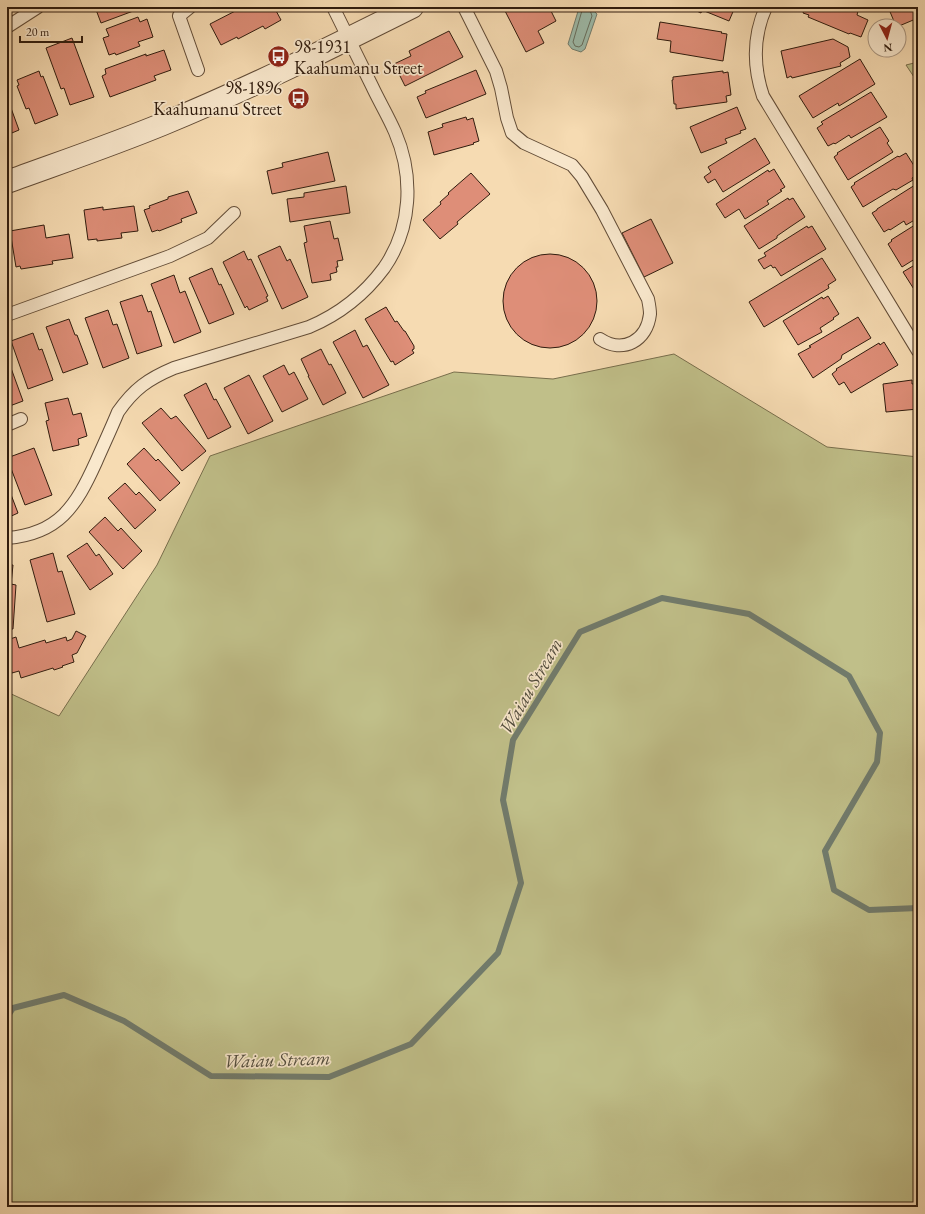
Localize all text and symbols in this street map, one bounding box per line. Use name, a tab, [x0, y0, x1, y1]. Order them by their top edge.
scale bar	[20, 18, 82, 44]
north arrow	[867, 18, 907, 58]
text: 20 m	[26, 24, 50, 40]
place label: 98-1931 Kaahumanu Street	[294, 35, 423, 79]
text: N	[883, 41, 893, 55]
bus stop icon: 98-1931 Kaahumanu Street	[265, 44, 291, 70]
place label: 98-1896 Kaahumanu Street	[153, 76, 282, 120]
bus stop icon: 98-1896 Kaahumanu Street	[285, 85, 311, 111]
water label: Waiau Stream	[493, 634, 568, 739]
water label: Waiau Stream	[223, 1045, 331, 1074]

